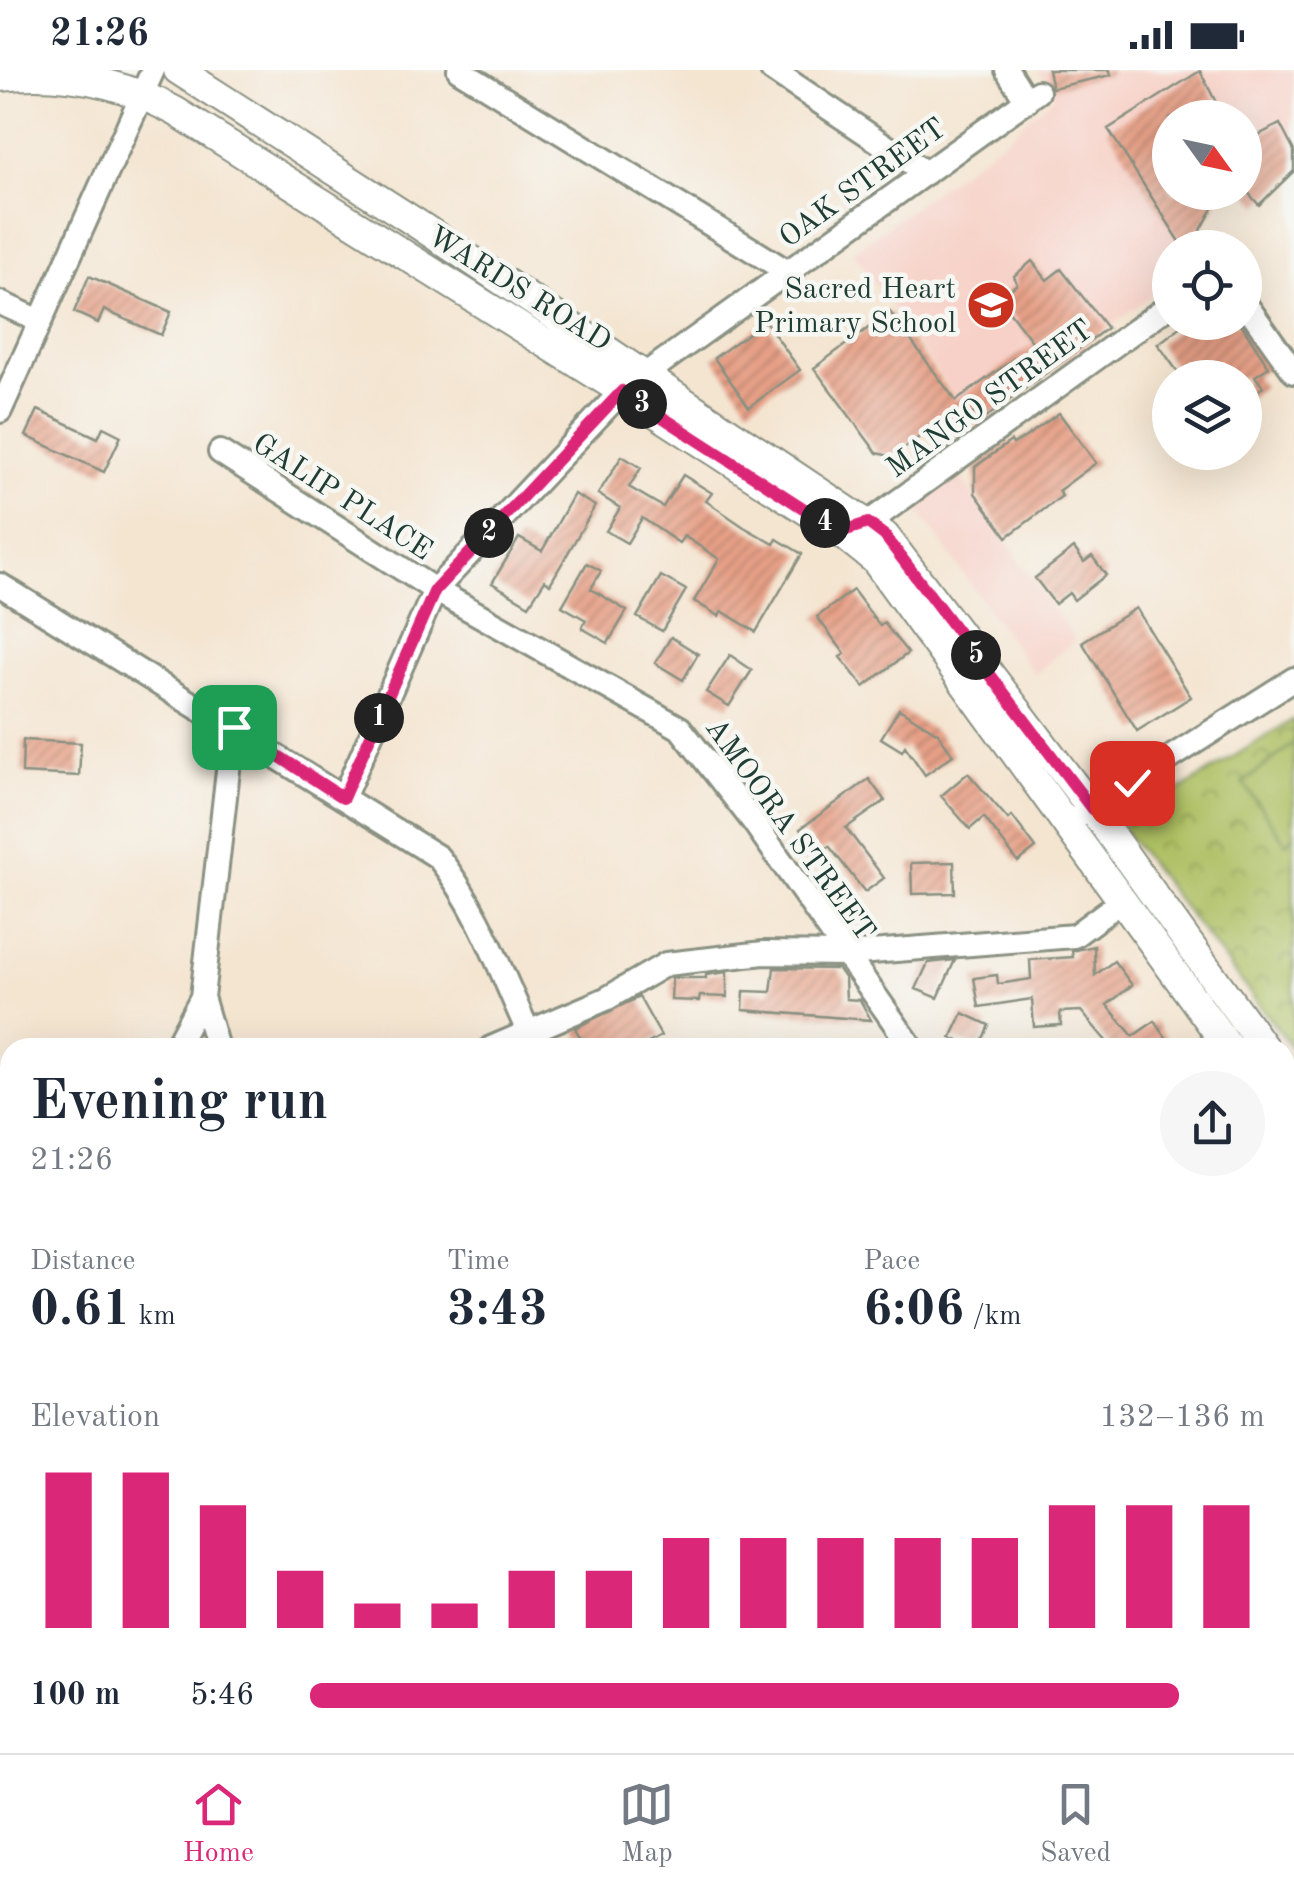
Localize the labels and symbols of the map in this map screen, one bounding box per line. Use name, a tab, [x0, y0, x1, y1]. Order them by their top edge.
north arrow	[1152, 100, 1262, 210]
street label: OAK STREET	[774, 113, 952, 254]
street label: WARDS ROAD	[422, 221, 616, 358]
place label: Sacred Heart Primary School	[754, 275, 956, 339]
school or university icon: Sacred Heart Primary School	[965, 279, 1017, 331]
street label: MANGO STREET	[882, 315, 1099, 484]
pin: 3	[617, 379, 667, 429]
street label: GALIP PLACE	[247, 429, 437, 567]
pin: 4	[800, 498, 850, 548]
pin: 2	[464, 508, 514, 558]
pin: 5	[951, 630, 1001, 680]
pin	[192, 685, 277, 770]
pin: 1	[354, 693, 404, 743]
street label: AMOORA STREET	[699, 713, 880, 947]
pin	[1090, 741, 1175, 826]

